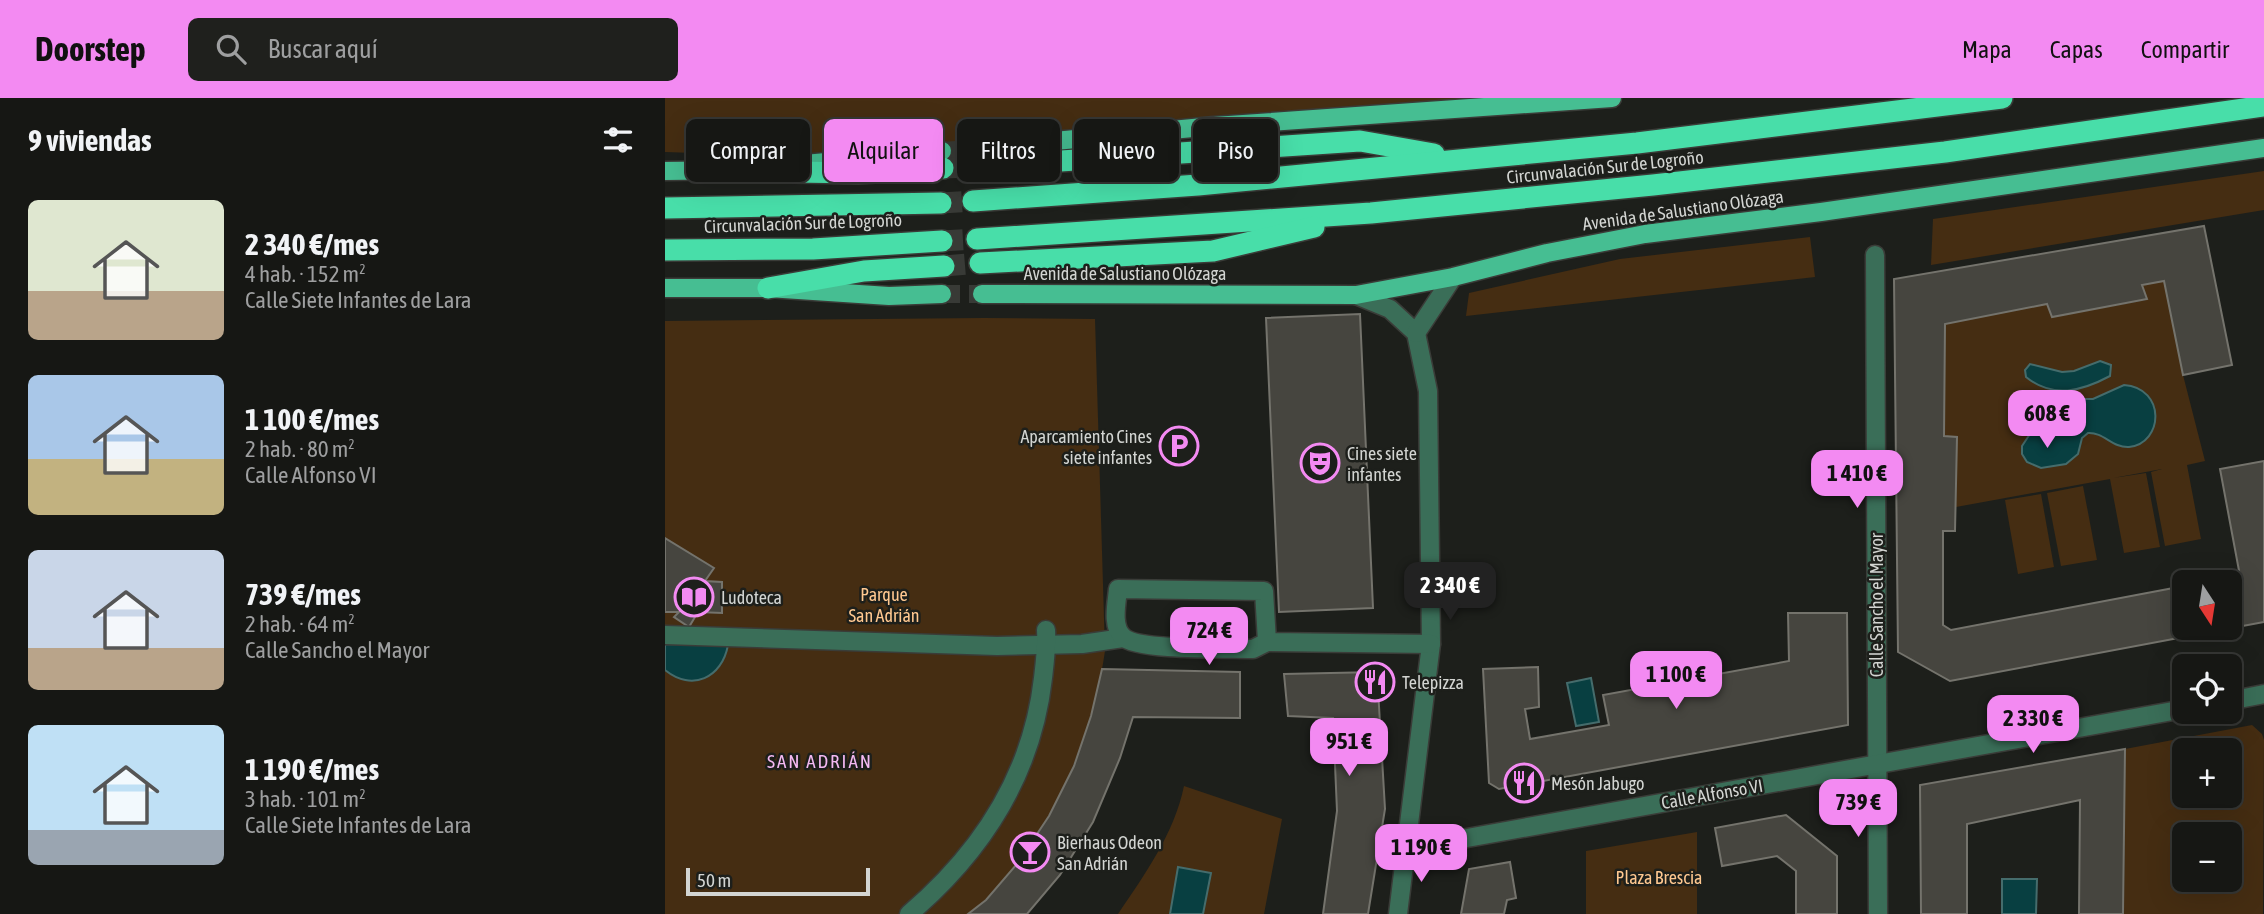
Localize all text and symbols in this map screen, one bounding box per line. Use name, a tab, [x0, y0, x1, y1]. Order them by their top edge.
search box	[188, 18, 678, 81]
text: Doorstep	[35, 30, 146, 68]
icon: search	[212, 30, 250, 68]
text: Buscar aquí	[268, 34, 378, 64]
text: Mapa	[1962, 36, 2012, 63]
text: Capas	[2050, 36, 2103, 63]
text: Compartir	[2141, 36, 2229, 63]
chip: Comprar	[686, 119, 810, 182]
chip: Alquilar	[824, 119, 943, 182]
chip: Filtros	[957, 119, 1060, 182]
chip: Nuevo	[1074, 119, 1179, 182]
chip: Piso	[1193, 119, 1278, 182]
icon: filters	[599, 121, 637, 159]
text: 9 viviendas	[28, 123, 152, 157]
street label: Circunvalación Sur de Logroño	[1505, 146, 1705, 188]
street label: Avenida de Salustiano Olózaga	[1581, 185, 1785, 235]
street label: Circunvalación Sur de Logroño	[704, 209, 902, 237]
text: 2 340 €/mes	[245, 227, 379, 261]
icon: home	[84, 228, 168, 312]
text: 4 hab. · 152 m²	[245, 261, 366, 287]
street label: Avenida de Salustiano Olózaga	[1024, 263, 1226, 284]
text: Calle Siete Infantes de Lara	[245, 287, 471, 313]
pin: 608 €	[1998, 390, 2096, 450]
text: 608 €	[2024, 400, 2070, 426]
text: 1 100 €/mes	[245, 402, 379, 436]
icon: home	[84, 403, 168, 487]
parking icon: Aparcamiento Cines siete infantes	[1158, 425, 1200, 467]
place label: Aparcamiento Cines siete infantes	[1021, 426, 1152, 468]
text: 2 hab. · 80 m²	[245, 436, 355, 462]
theatre icon: Cines siete infantes	[1299, 442, 1341, 484]
place label: Cines siete infantes	[1347, 443, 1417, 485]
pin: 1 410 €	[1792, 450, 1922, 510]
text: 1 410 €	[1827, 460, 1887, 486]
text: Calle Alfonso VI	[245, 462, 377, 488]
street label: Calle Sancho el Mayor	[1866, 532, 1887, 677]
pin: 2 340 €	[1385, 562, 1515, 622]
north arrow	[2172, 570, 2242, 640]
map controls	[2172, 570, 2242, 892]
text: 2 340 €	[1420, 572, 1480, 598]
library icon: Ludoteca	[673, 576, 715, 618]
text: 739 €/mes	[245, 577, 361, 611]
icon: home	[84, 578, 168, 662]
park label: Parque San Adrián	[848, 584, 920, 626]
place label: Ludoteca	[721, 587, 782, 608]
pin: 724 €	[1160, 608, 1258, 667]
text: 2 hab. · 64 m²	[245, 611, 355, 637]
text: 724 €	[1186, 617, 1232, 643]
text: Calle Sancho el Mayor	[245, 637, 429, 663]
pin: 1 100 €	[1611, 652, 1741, 711]
button: locate	[2172, 654, 2242, 724]
restaurant icon: Telepizza	[1354, 661, 1396, 703]
text: 1 100 €	[1646, 661, 1706, 687]
place label: Telepizza	[1402, 672, 1464, 693]
pin: 2 330 €	[1968, 696, 2098, 755]
text: 2 330 €	[2003, 705, 2063, 731]
pin: 951 €	[1300, 718, 1398, 778]
text: 951 €	[1326, 728, 1372, 754]
button: +	[2172, 738, 2242, 808]
district label: SAN ADRIÁN	[767, 750, 873, 772]
text: 1 190 €/mes	[245, 752, 379, 786]
icon: home	[84, 753, 168, 837]
restaurant icon: Mesón Jabugo	[1503, 762, 1545, 804]
place label: Mesón Jabugo	[1551, 773, 1644, 794]
street label: Calle Alfonso VI	[1660, 775, 1764, 813]
pin: 739 €	[1809, 780, 1907, 839]
text: 3 hab. · 101 m²	[245, 786, 366, 812]
text: 739 €	[1835, 789, 1881, 815]
text: Calle Siete Infantes de Lara	[245, 812, 471, 838]
button: −	[2172, 822, 2242, 892]
pin: 1 190 €	[1356, 824, 1486, 884]
bar icon: Bierhaus Odeon San Adrián	[1009, 831, 1051, 873]
place label: Bierhaus Odeon San Adrián	[1057, 832, 1162, 874]
text: 1 190 €	[1391, 834, 1451, 860]
scale bar	[686, 865, 870, 897]
park label: Plaza Brescia	[1616, 867, 1702, 888]
text: 50 m	[697, 869, 731, 891]

